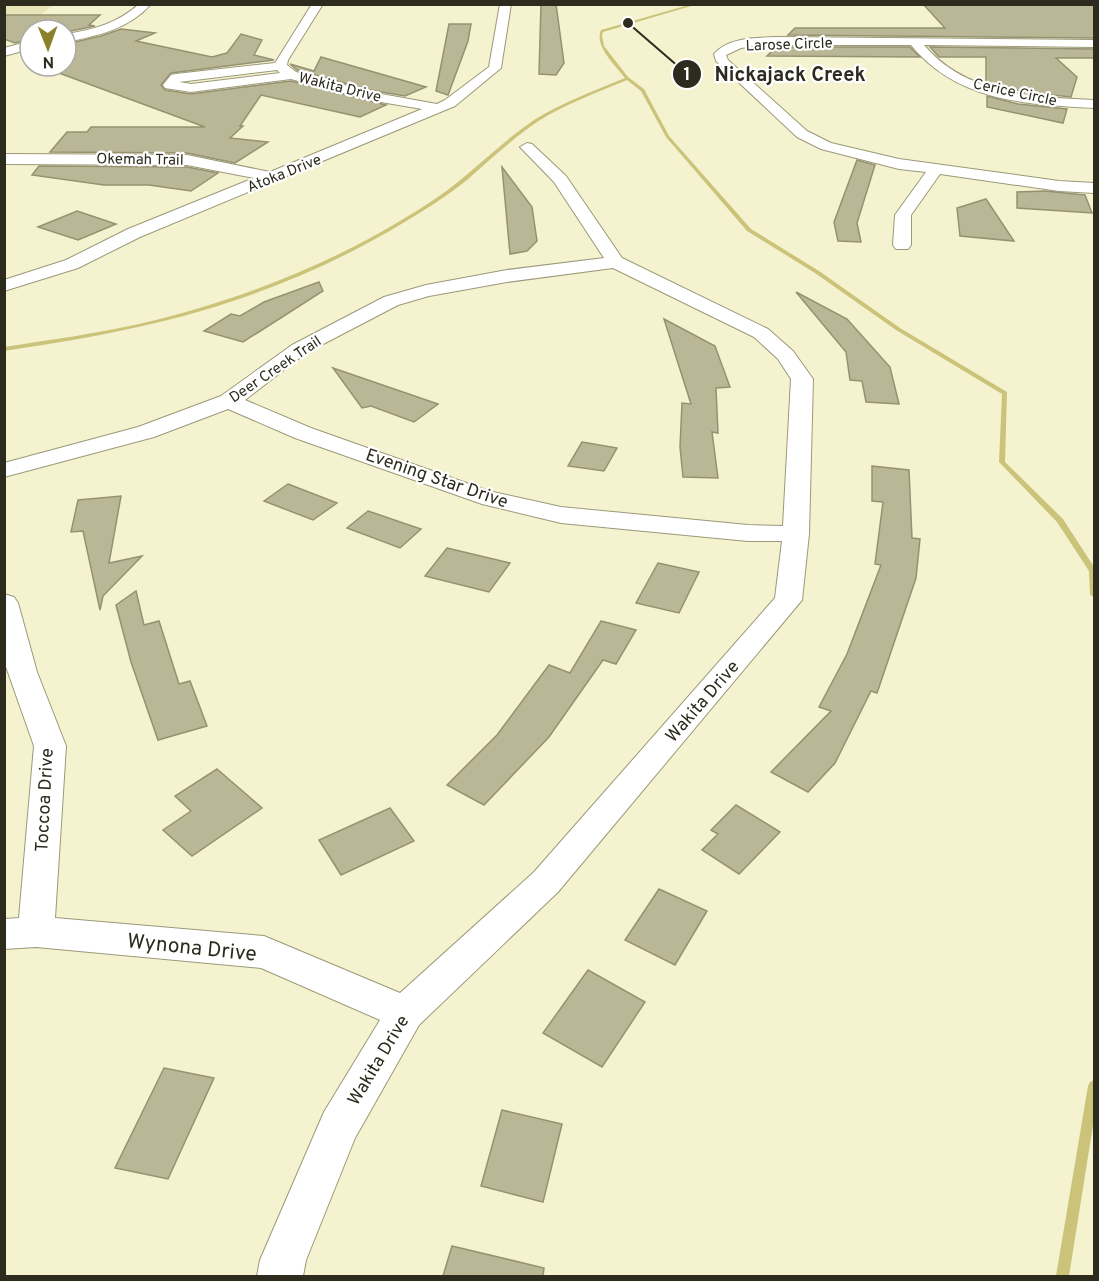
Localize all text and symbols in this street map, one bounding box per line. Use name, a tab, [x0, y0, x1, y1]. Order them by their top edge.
north arrow	[18, 18, 78, 78]
street label: Larose Circle	[745, 34, 833, 57]
text: N	[42, 51, 54, 71]
callout: Nickajack Creek	[672, 55, 878, 93]
text: Nickajack Creek	[714, 63, 866, 89]
text: 1	[683, 64, 691, 87]
street label: Wakita Drive	[296, 69, 383, 108]
street label: Cerice Circle	[971, 75, 1058, 112]
street label: Okemah Trail	[96, 150, 184, 171]
street label: Atoka Drive	[245, 151, 324, 198]
street label: Deer Creek Trail	[226, 332, 326, 408]
street label: Evening Star Drive	[362, 444, 511, 515]
street label: Wakita Drive	[661, 656, 745, 748]
street label: Toccoa Drive	[31, 747, 60, 853]
street label: Wynona Drive	[126, 928, 258, 969]
street label: Wakita Drive	[343, 1011, 415, 1110]

